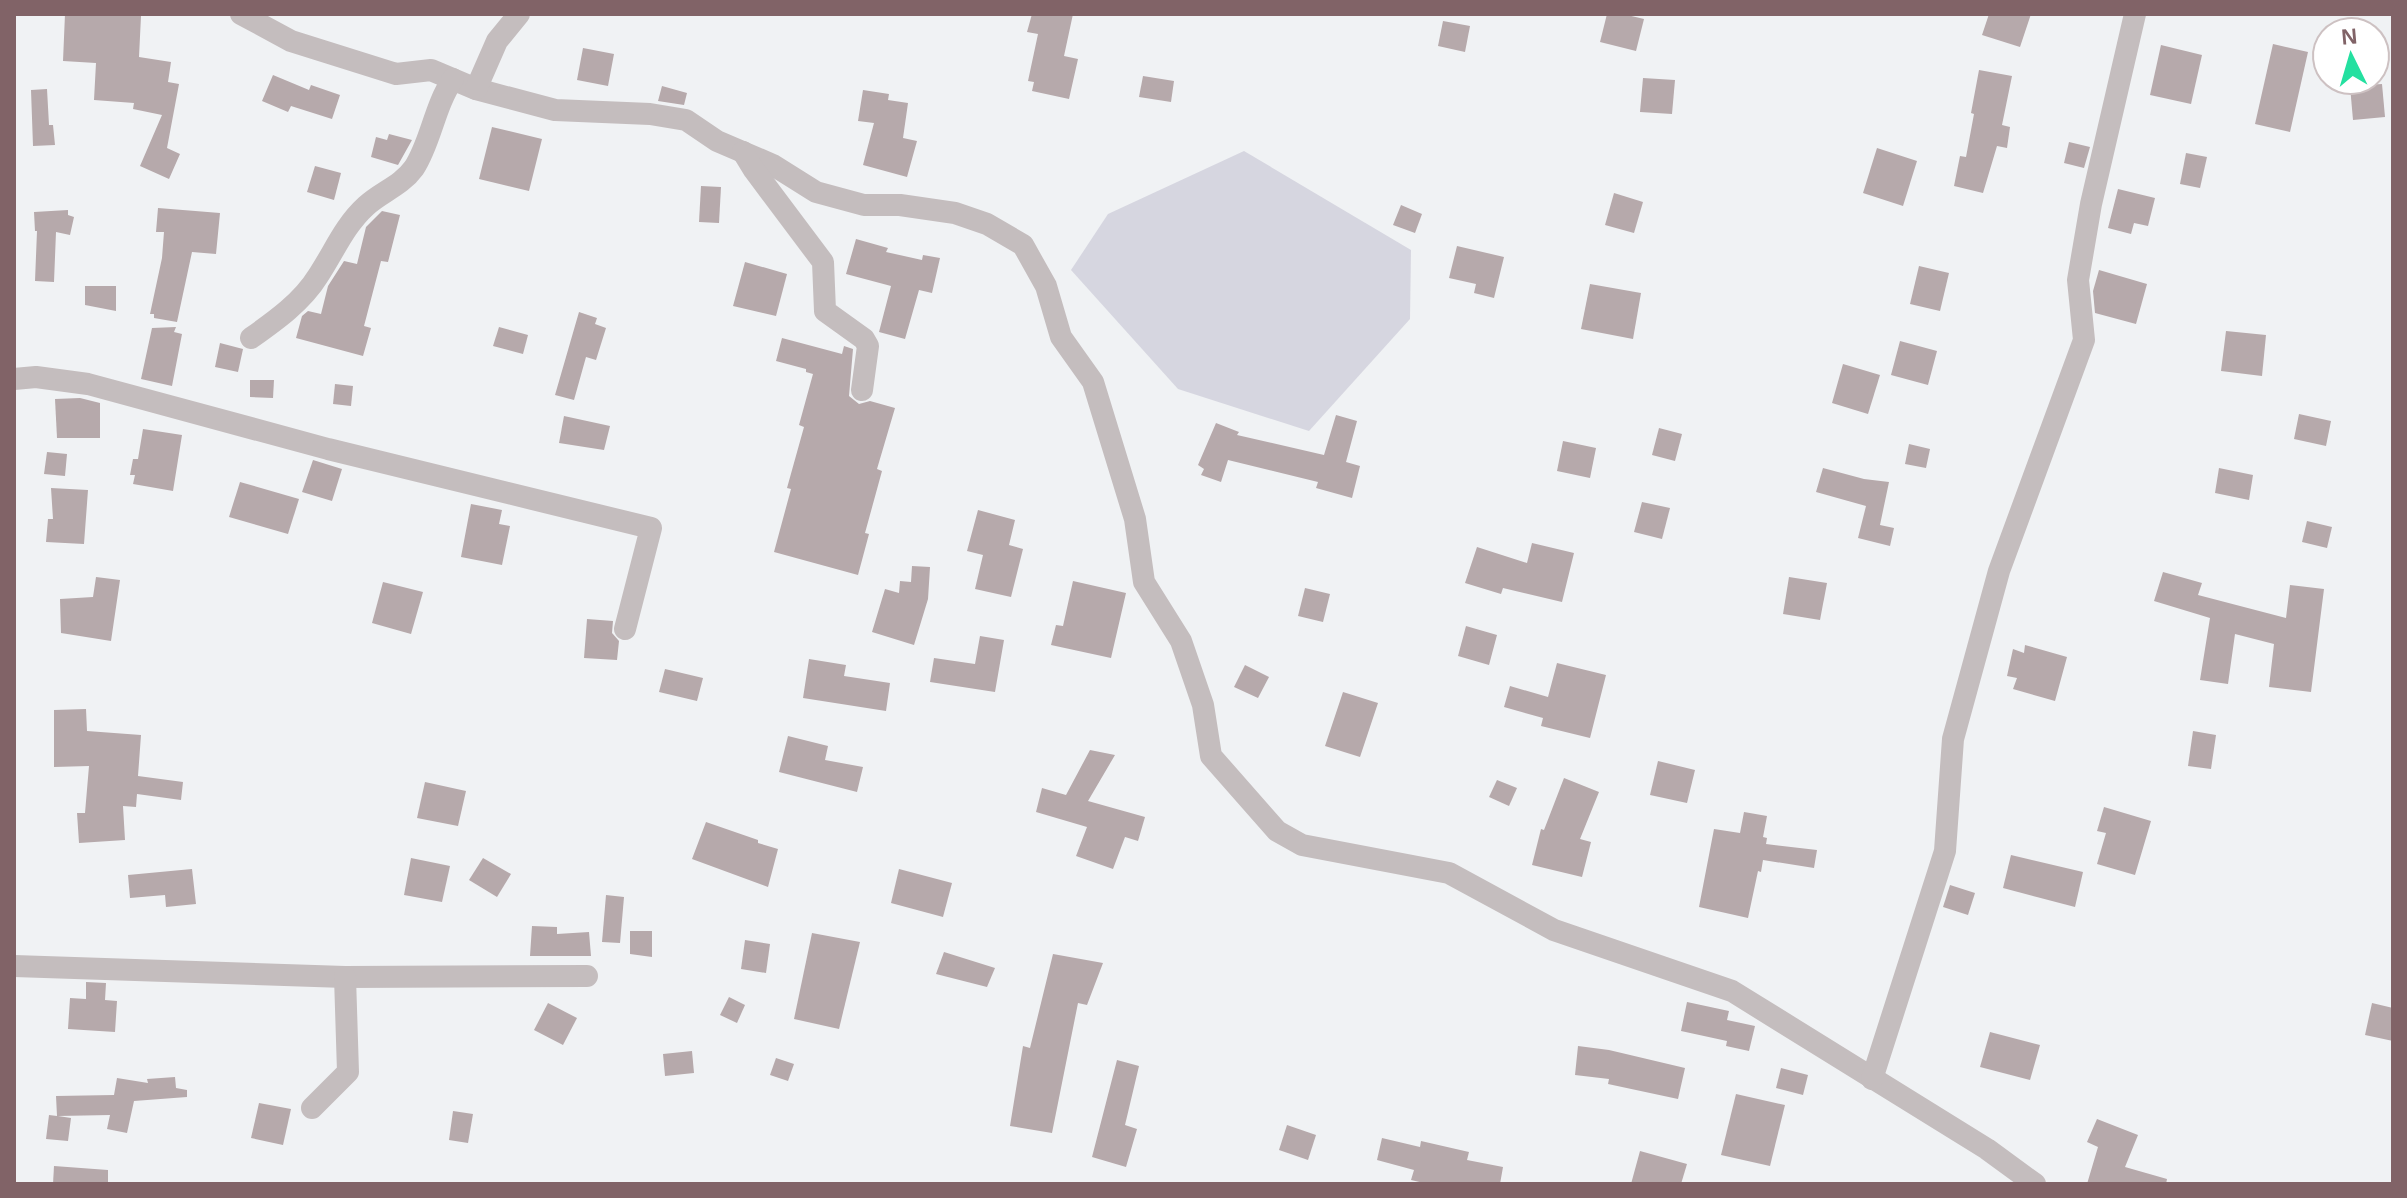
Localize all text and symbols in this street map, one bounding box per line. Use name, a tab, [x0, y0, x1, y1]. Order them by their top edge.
north arrow	[2311, 16, 2391, 96]
text: N	[2340, 23, 2358, 50]

